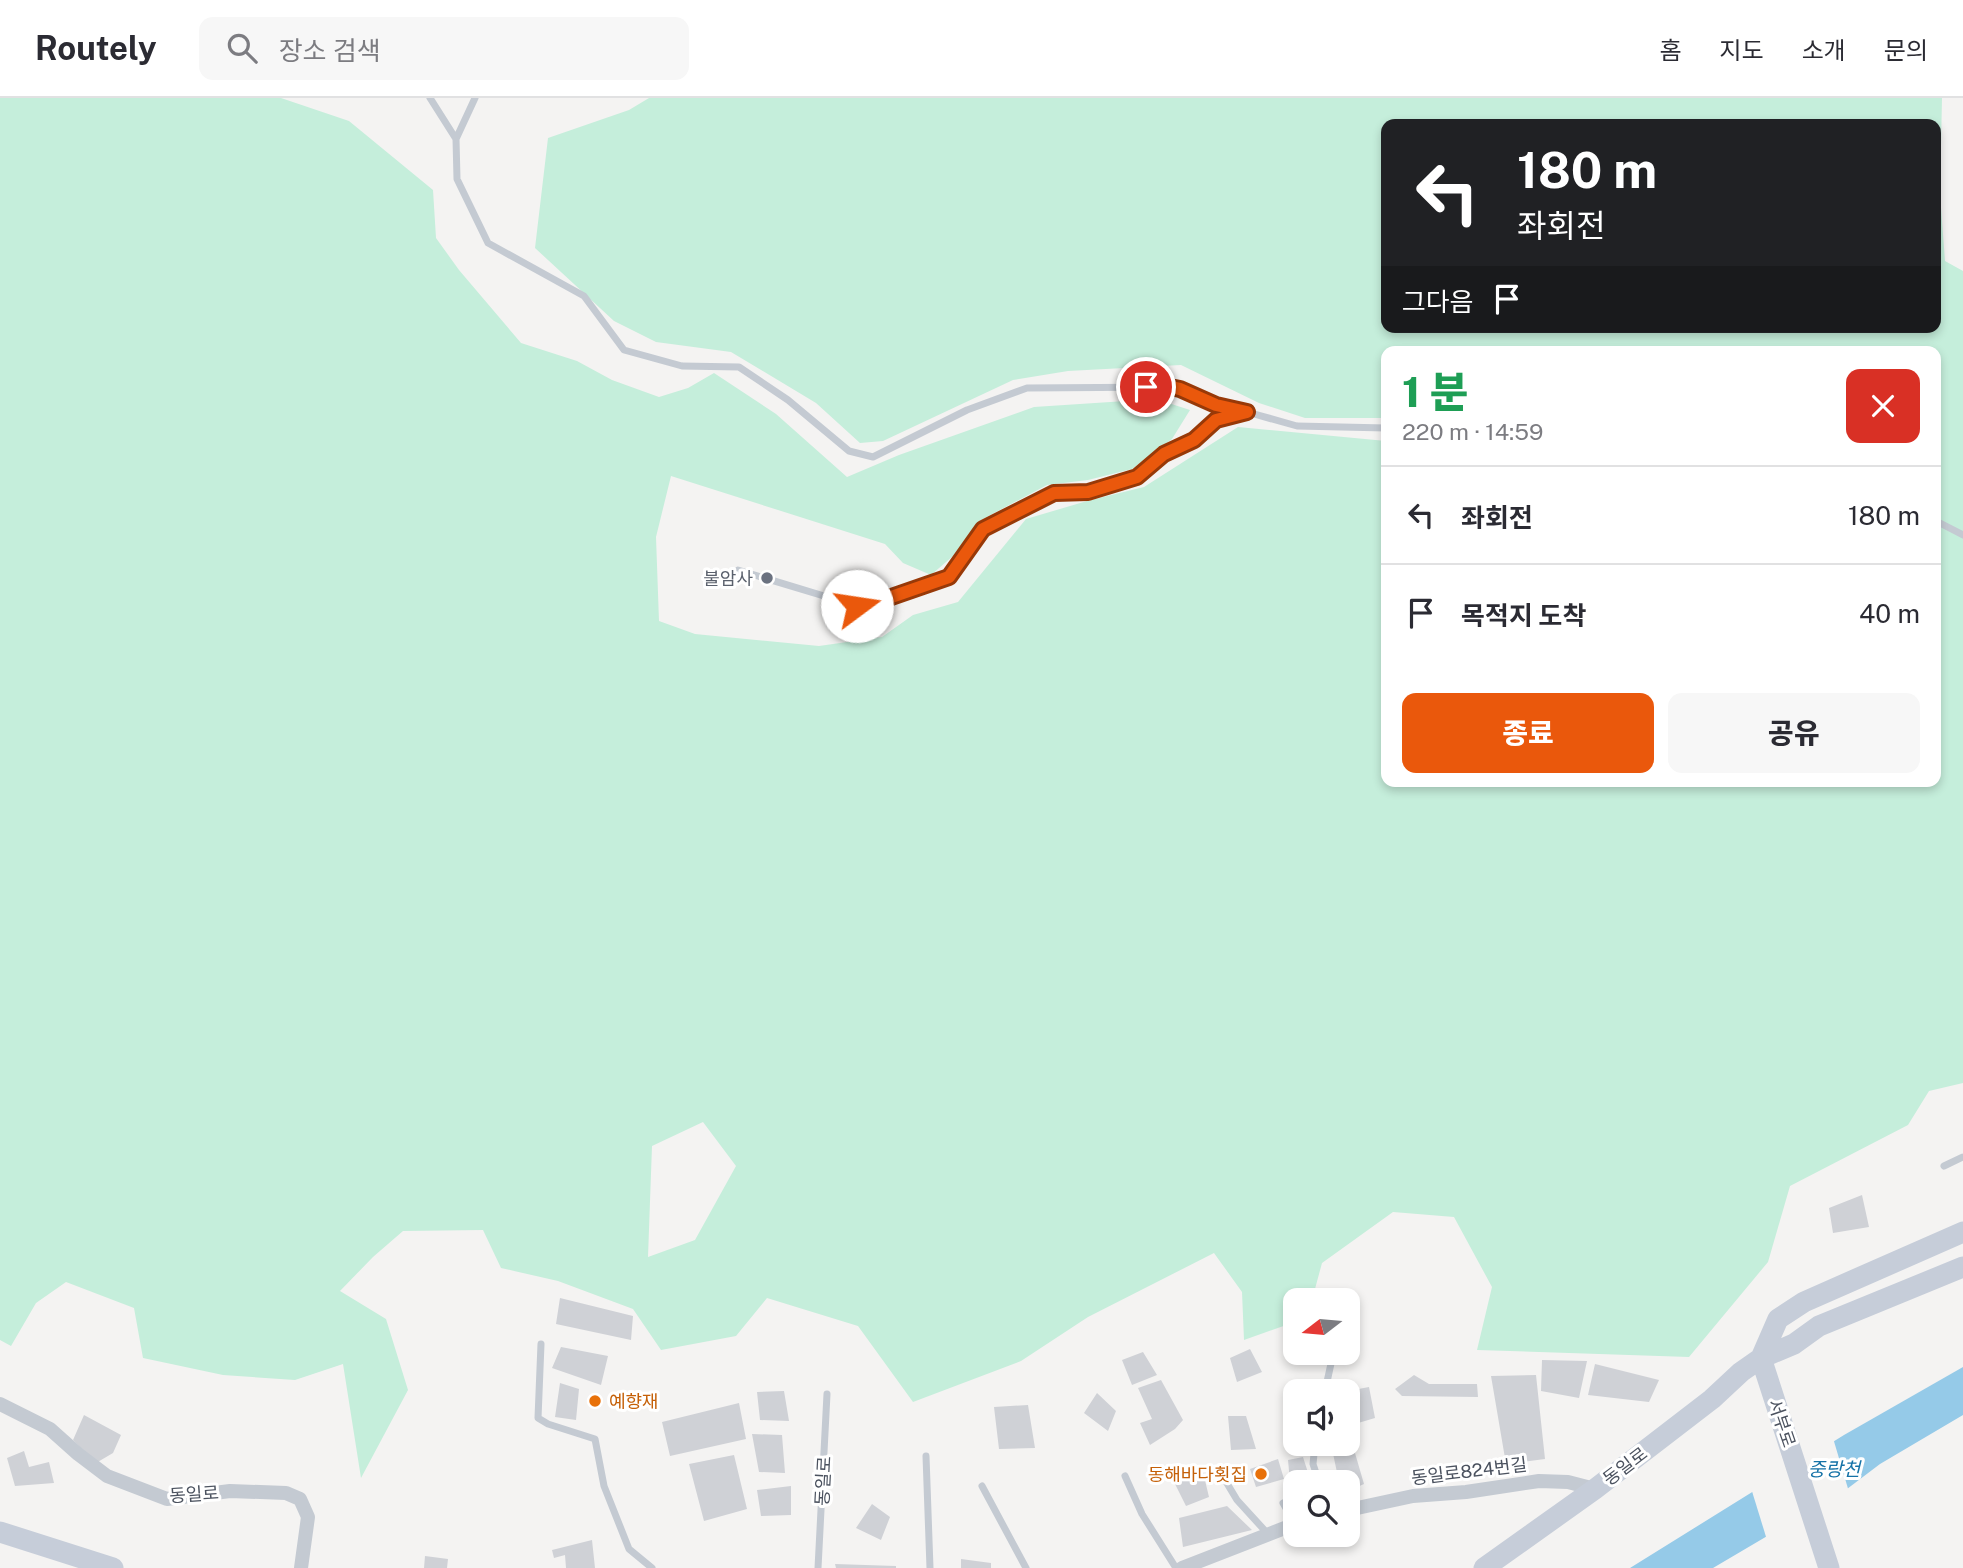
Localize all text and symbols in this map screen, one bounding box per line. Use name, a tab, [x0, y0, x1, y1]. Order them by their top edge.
search box	[199, 17, 689, 80]
text: Routely	[35, 29, 157, 67]
icon: search	[223, 29, 261, 67]
text: 장소 검색	[279, 35, 381, 66]
text: 홈	[1659, 36, 1681, 64]
text: 지도	[1719, 36, 1764, 64]
text: 소개	[1802, 36, 1846, 64]
text: 문의	[1884, 36, 1928, 64]
text: 180 m	[1517, 141, 1657, 199]
icon: left	[1402, 147, 1493, 238]
text: 좌회전	[1517, 207, 1605, 244]
icon: arrive	[1488, 280, 1526, 318]
text: 그다음	[1402, 286, 1474, 317]
pin	[1116, 357, 1176, 417]
text: 1 분	[1402, 367, 1468, 416]
icon: arrive	[1127, 368, 1165, 406]
button: close	[1846, 369, 1920, 443]
text: 220 m · 14:59	[1402, 418, 1543, 445]
icon: left	[1402, 496, 1440, 534]
text: 180 m	[1848, 500, 1920, 531]
text: 좌회전	[1461, 502, 1533, 533]
place label: 불암사	[703, 568, 753, 589]
position arrow	[820, 569, 894, 643]
marker: 불암사	[759, 570, 775, 586]
icon: arrive	[1402, 594, 1440, 632]
text: 40 m	[1859, 598, 1920, 629]
text: 목적지 도착	[1461, 600, 1586, 631]
button: 종료	[1402, 693, 1654, 773]
button: 공유	[1668, 693, 1920, 773]
north arrow	[1283, 1288, 1360, 1365]
map controls	[1283, 1288, 1360, 1547]
button: sound	[1283, 1379, 1360, 1456]
place label: 예향재	[609, 1391, 659, 1412]
marker: 예향재	[587, 1393, 603, 1409]
street label: 서부로	[1764, 1396, 1800, 1450]
street label: 동일로	[1599, 1443, 1651, 1489]
street label: 동일로824번길	[1410, 1453, 1528, 1489]
street label: 동일로	[811, 1456, 835, 1506]
water label: 중랑천	[1808, 1458, 1862, 1480]
place label: 동해바다횟집	[1148, 1464, 1247, 1485]
marker: 동해바다횟집	[1253, 1466, 1269, 1482]
button: search	[1283, 1470, 1360, 1547]
street label: 동일로	[168, 1482, 220, 1506]

